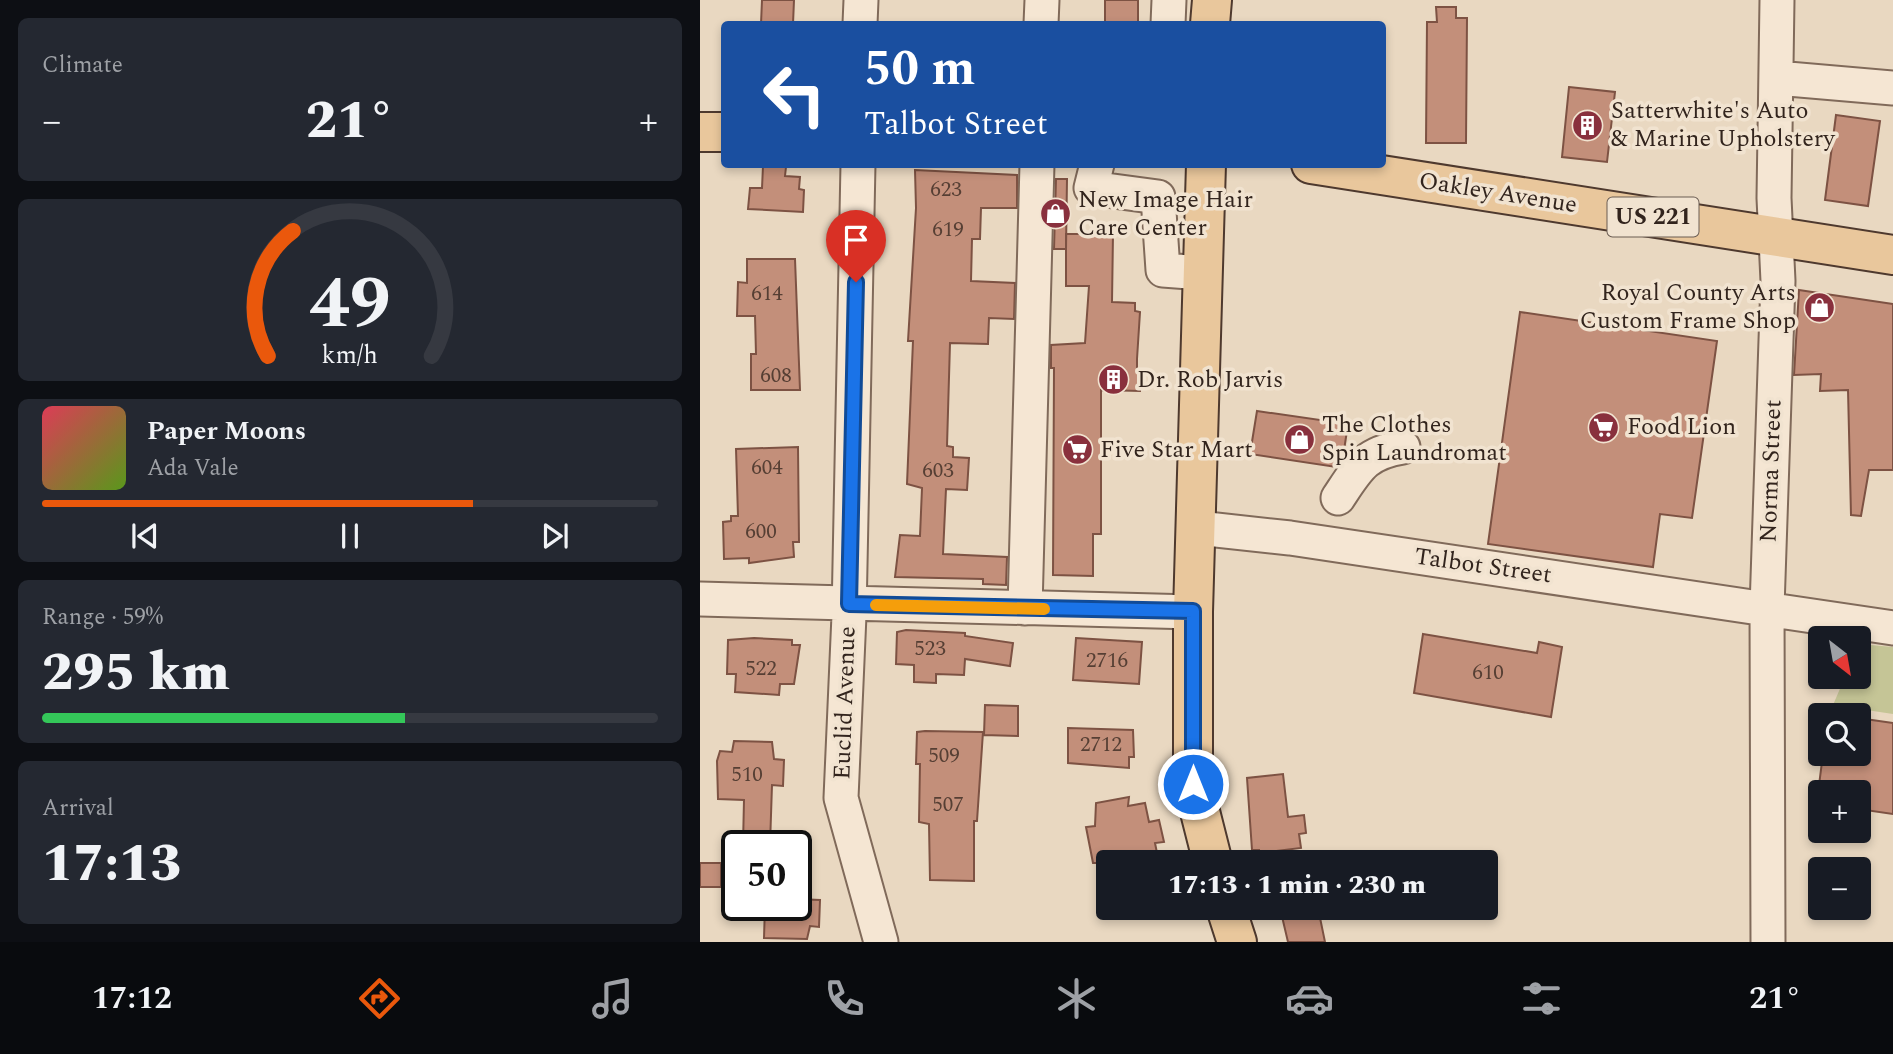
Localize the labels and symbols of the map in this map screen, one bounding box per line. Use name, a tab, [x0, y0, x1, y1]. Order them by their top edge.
place label: Satterwhite's Auto & Marine Upholstery	[1611, 93, 1836, 157]
building icon: Satterwhite's Auto & Marine Upholstery	[1571, 108, 1605, 142]
street label: Oakley Avenue	[1416, 163, 1580, 223]
house number: 623	[930, 174, 962, 206]
place label: New Image Hair Care Center	[1078, 182, 1253, 246]
shop icon: New Image Hair Care Center	[1038, 197, 1072, 231]
road number: US 221	[1608, 198, 1698, 236]
pin	[826, 210, 886, 282]
house number: 619	[932, 214, 964, 246]
place label: Royal County Arts Custom Frame Shop	[1580, 275, 1796, 339]
house number: 614	[751, 278, 783, 310]
shop icon: Royal County Arts Custom Frame Shop	[1802, 290, 1836, 324]
house number: 608	[760, 360, 792, 392]
place label: Dr. Rob Jarvis	[1137, 362, 1283, 398]
building icon: Dr. Rob Jarvis	[1097, 363, 1131, 397]
street label: Norma Street	[1751, 399, 1791, 543]
place label: The Clothes Spin Laundromat	[1322, 407, 1507, 471]
place label: Food Lion	[1627, 409, 1736, 445]
supermarket icon: Food Lion	[1587, 410, 1621, 444]
shop icon: The Clothes Spin Laundromat	[1282, 422, 1316, 456]
place label: Five Star Mart	[1100, 432, 1253, 468]
supermarket icon: Five Star Mart	[1060, 433, 1094, 467]
house number: 604	[751, 452, 783, 484]
house number: 603	[922, 455, 954, 487]
house number: 600	[745, 516, 777, 548]
street label: Talbot Street	[1412, 539, 1554, 593]
street label: Euclid Avenue	[824, 626, 866, 780]
north arrow	[1808, 626, 1871, 690]
house number: 523	[914, 633, 946, 665]
house number: 2716	[1086, 645, 1128, 677]
house number: 522	[745, 653, 777, 685]
house number: 610	[1472, 657, 1504, 689]
house number: 2712	[1080, 729, 1122, 761]
house number: 509	[928, 740, 960, 772]
position arrow	[1156, 747, 1230, 821]
house number: 510	[731, 759, 763, 791]
house number: 507	[932, 789, 964, 821]
speed limit sign: 50	[721, 830, 812, 921]

